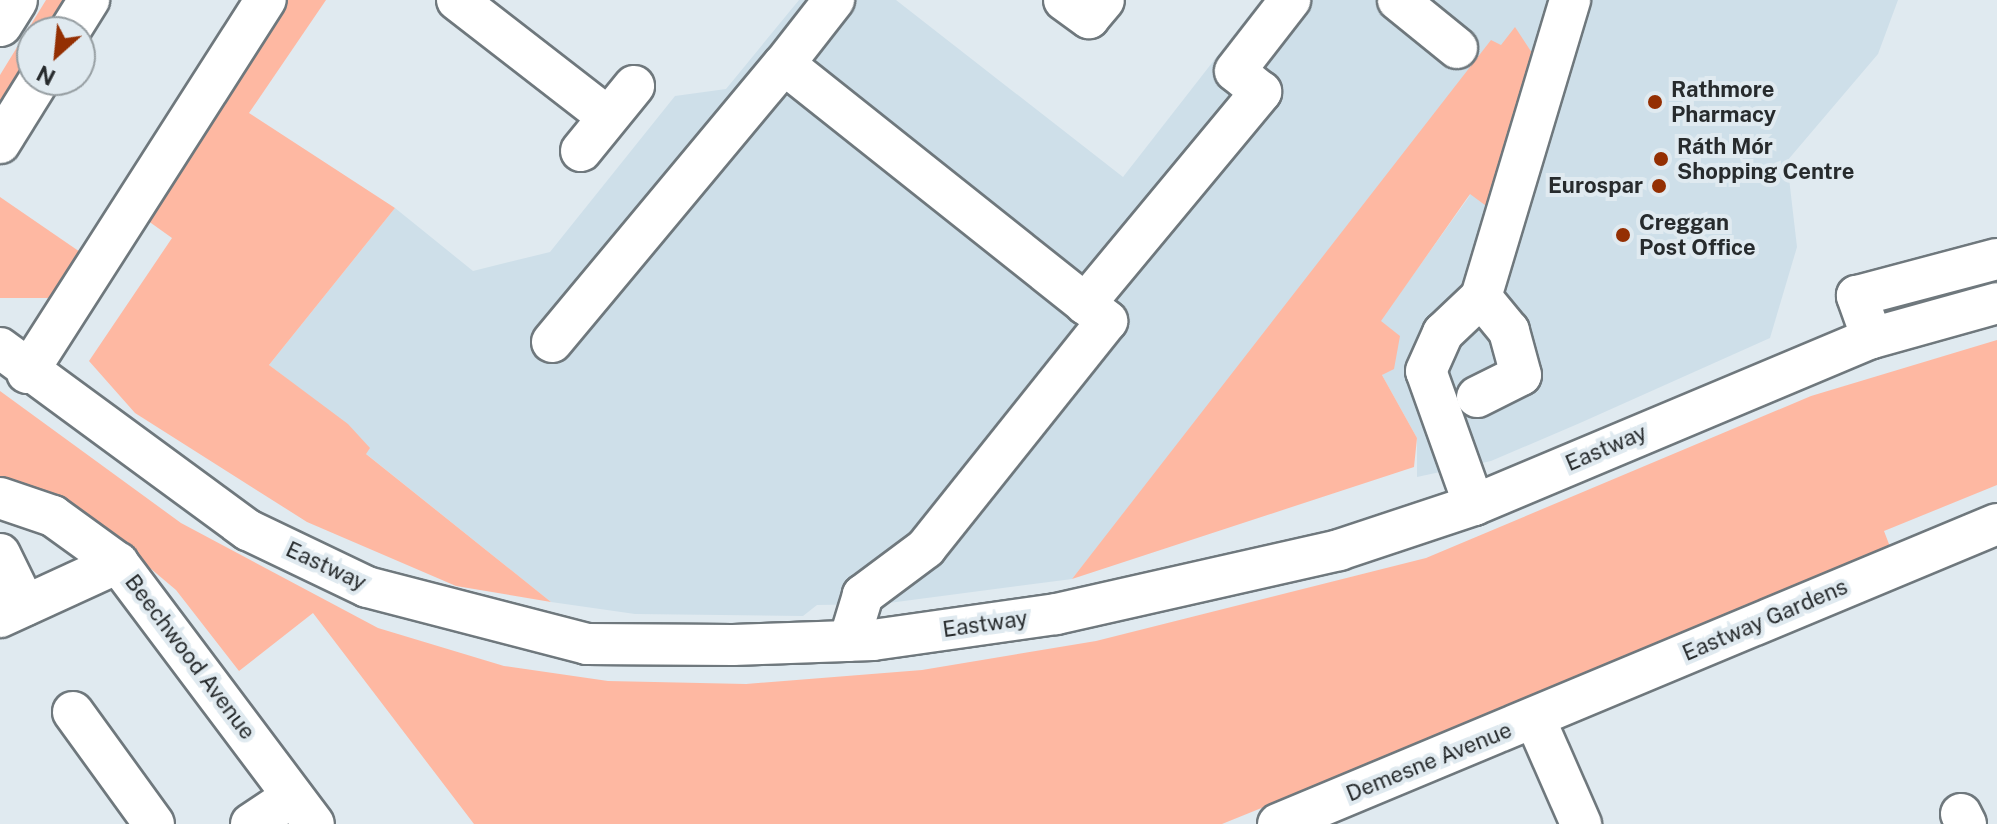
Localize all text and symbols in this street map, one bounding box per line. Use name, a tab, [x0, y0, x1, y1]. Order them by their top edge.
north arrow	[16, 16, 96, 96]
text: N	[32, 60, 60, 91]
place label: Rathmore Pharmacy	[1671, 76, 1776, 128]
marker: Rathmore Pharmacy	[1646, 93, 1664, 111]
place label: Ráth Mór Shopping Centre	[1677, 133, 1854, 184]
marker: Ráth Mór Shopping Centre	[1652, 150, 1670, 168]
place label: Eurospar	[1548, 173, 1643, 199]
marker: Eurospar	[1650, 177, 1668, 195]
place label: Creggan Post Office	[1639, 209, 1756, 260]
marker: Creggan Post Office	[1614, 226, 1632, 244]
street label: Eastway	[1562, 419, 1650, 477]
street label: Eastway	[282, 536, 370, 596]
street label: Beechwood Avenue	[119, 569, 261, 745]
street label: Eastway Gardens	[1678, 573, 1852, 667]
street label: Eastway	[941, 605, 1029, 643]
street label: Demesne Avenue	[1342, 717, 1516, 807]

